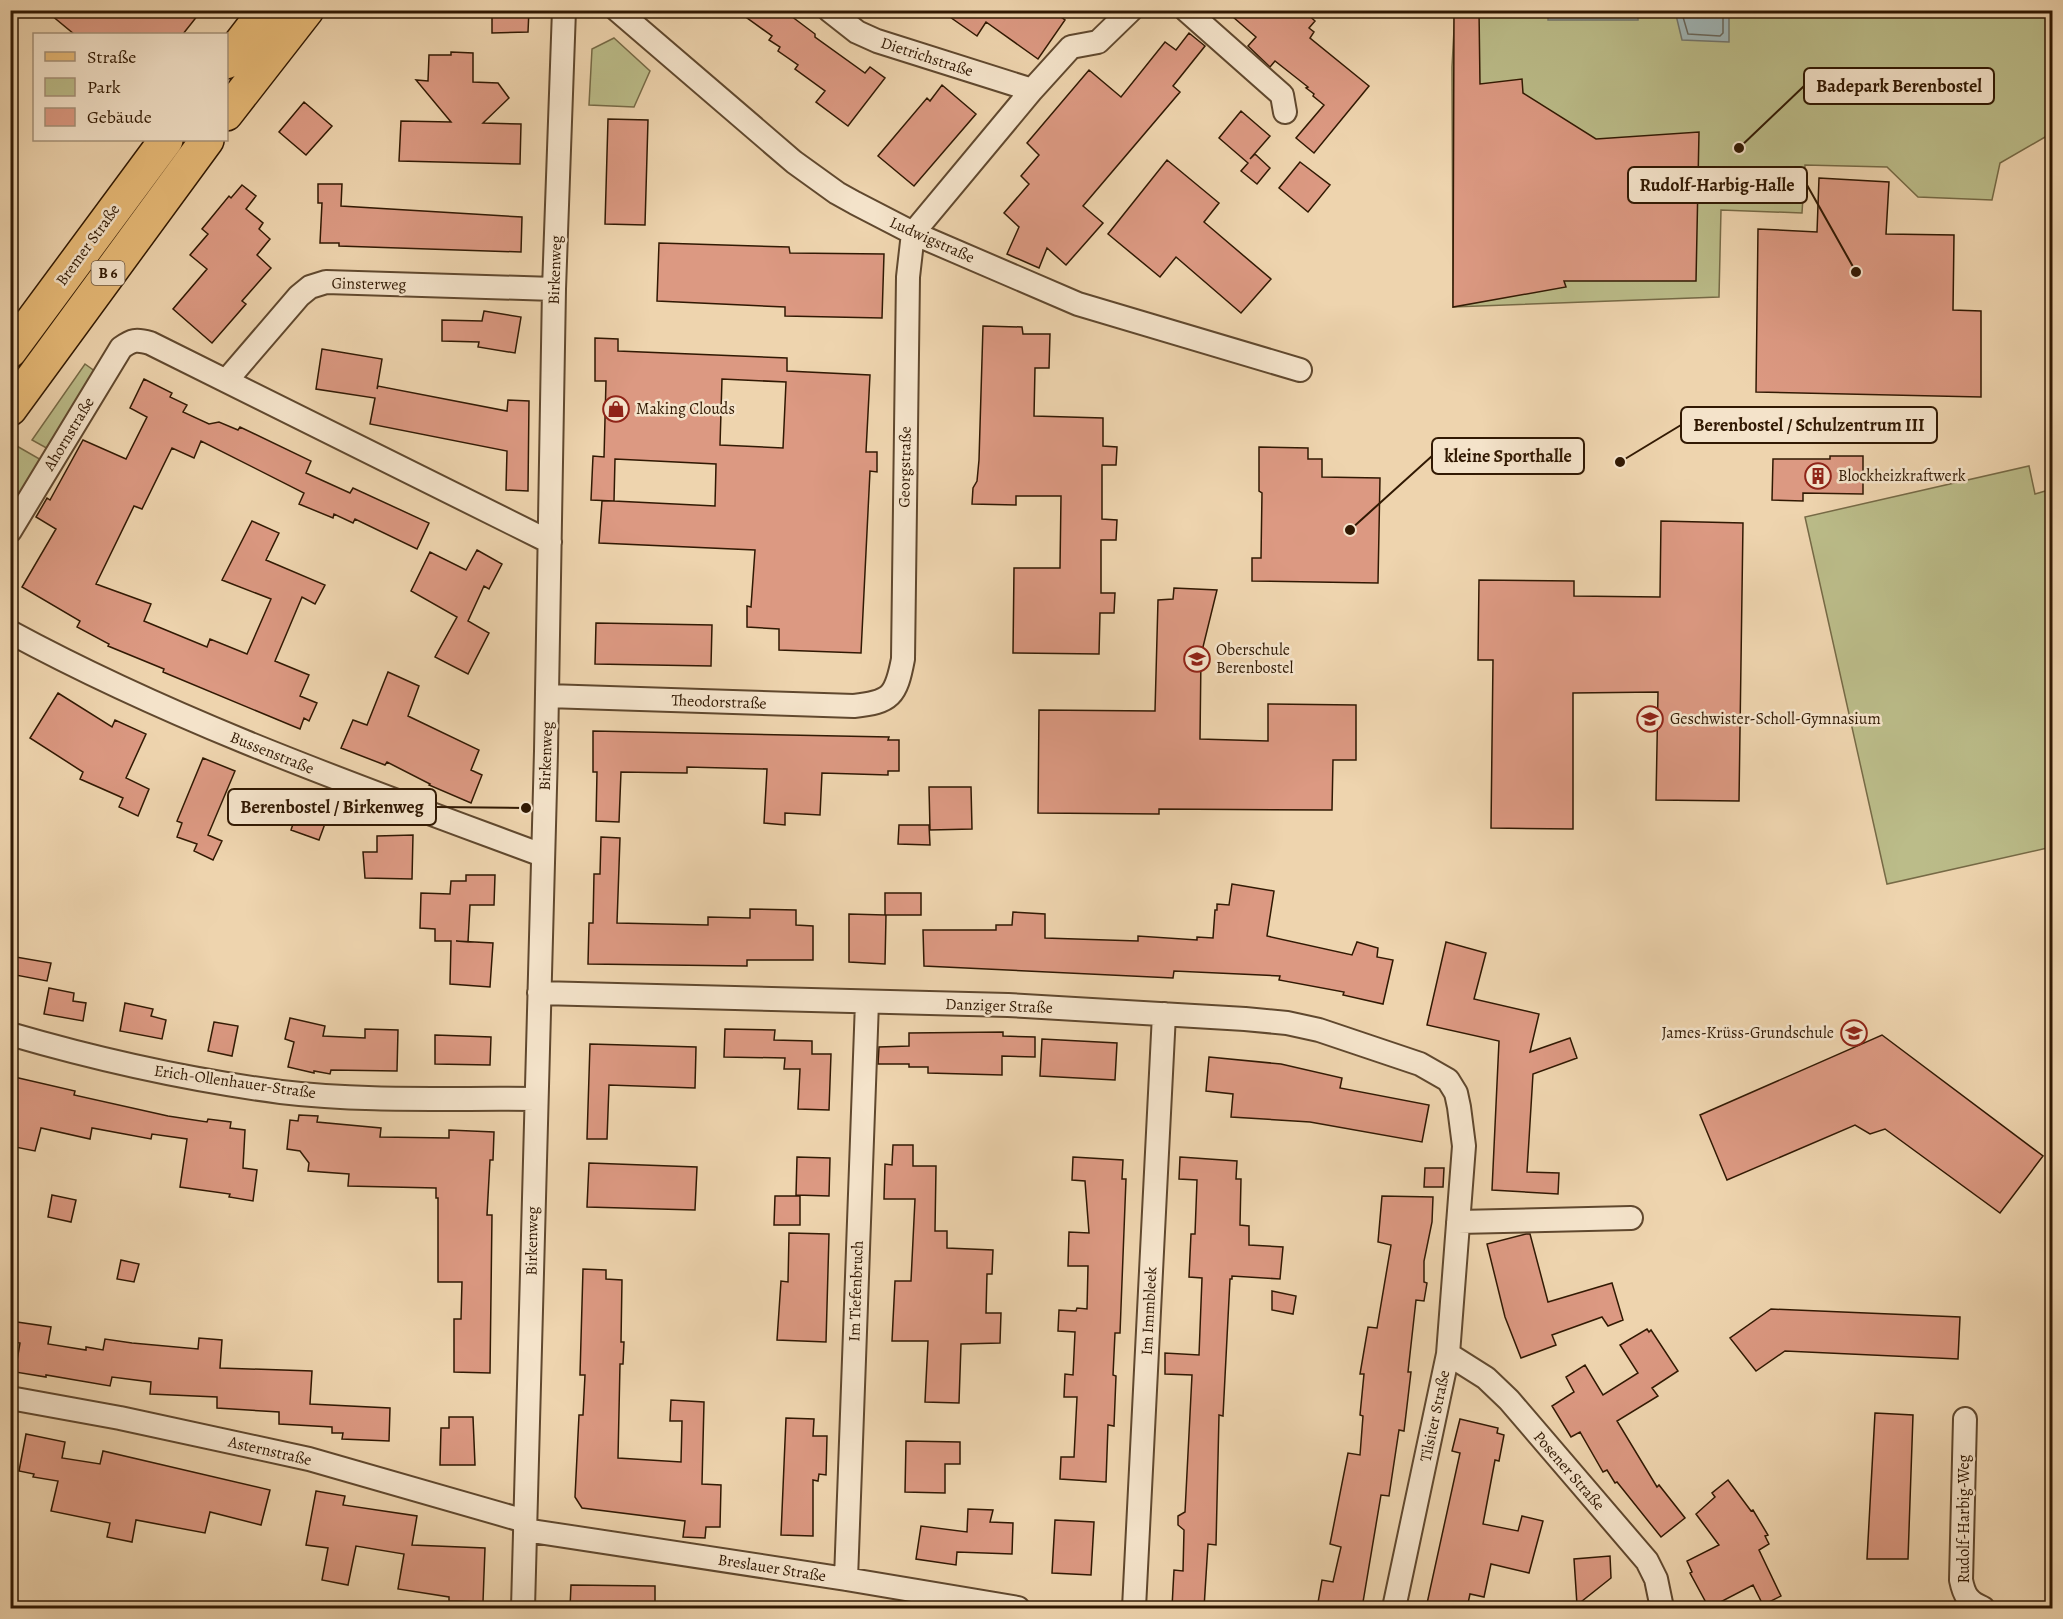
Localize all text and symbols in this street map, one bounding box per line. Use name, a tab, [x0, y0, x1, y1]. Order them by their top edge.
street label: Dietrichstraße	[878, 32, 976, 82]
legend	[33, 33, 228, 141]
text: Straße	[87, 45, 136, 69]
callout: Badepark Berenbostel	[1804, 68, 1994, 104]
text: Badepark Berenbostel	[1816, 74, 1982, 98]
text: Park	[87, 75, 121, 99]
text: Gebäude	[87, 105, 152, 129]
callout: Rudolf-Harbig-Halle	[1628, 167, 1807, 203]
text: Rudolf-Harbig-Halle	[1639, 173, 1795, 197]
street label: Bremer Straße	[51, 200, 125, 290]
street label: Ludwigstraße	[886, 211, 978, 269]
street label: Birkenweg	[543, 235, 567, 305]
road number: B 6	[92, 261, 124, 285]
street label: Ginsterweg	[331, 272, 407, 296]
street label: Ahornstraße	[38, 393, 100, 476]
shop icon: Making Clouds	[601, 394, 631, 424]
place label: Making Clouds	[636, 398, 735, 420]
callout: Berenbostel / Schulzentrum III	[1681, 407, 1937, 443]
text: Berenbostel / Schulzentrum III	[1693, 413, 1925, 437]
street label: Georgstraße	[893, 426, 917, 508]
callout: kleine Sporthalle	[1432, 438, 1584, 474]
text: kleine Sporthalle	[1444, 444, 1572, 468]
building icon: Blockheizkraftwerk	[1803, 461, 1833, 491]
place label: Blockheizkraftwerk	[1838, 465, 1966, 487]
place label: Oberschule Berenbostel	[1216, 639, 1293, 679]
school or university icon: Oberschule Berenbostel	[1182, 644, 1212, 674]
street label: Theodorstraße	[671, 689, 767, 715]
school or university icon: Geschwister-Scholl-Gymnasium	[1635, 704, 1665, 734]
place label: Geschwister-Scholl-Gymnasium	[1670, 708, 1881, 730]
street label: Birkenweg	[534, 721, 558, 791]
street label: Bussenstraße	[227, 726, 317, 780]
callout: Berenbostel / Birkenweg	[228, 789, 436, 825]
text: Berenbostel / Birkenweg	[240, 795, 424, 819]
street label: Danziger Straße	[945, 993, 1053, 1019]
school or university icon: James-Krüss-Grundschule	[1839, 1018, 1869, 1048]
place label: James-Krüss-Grundschule	[1662, 1022, 1834, 1044]
street label: Erich-Ollenhauer-Straße	[153, 1060, 317, 1104]
street label: Birkenweg	[520, 1206, 544, 1276]
street label: Im Tiefenbruch	[843, 1240, 869, 1342]
street label: Im Immbleek	[1136, 1266, 1162, 1356]
street label: Tilsiter Straße	[1415, 1368, 1455, 1464]
street label: Posener Straße	[1528, 1427, 1610, 1515]
street label: Asternstraße	[225, 1431, 314, 1471]
street label: Rudolf-Harbig-Weg	[1953, 1455, 1975, 1583]
street label: Breslauer Straße	[716, 1549, 828, 1587]

